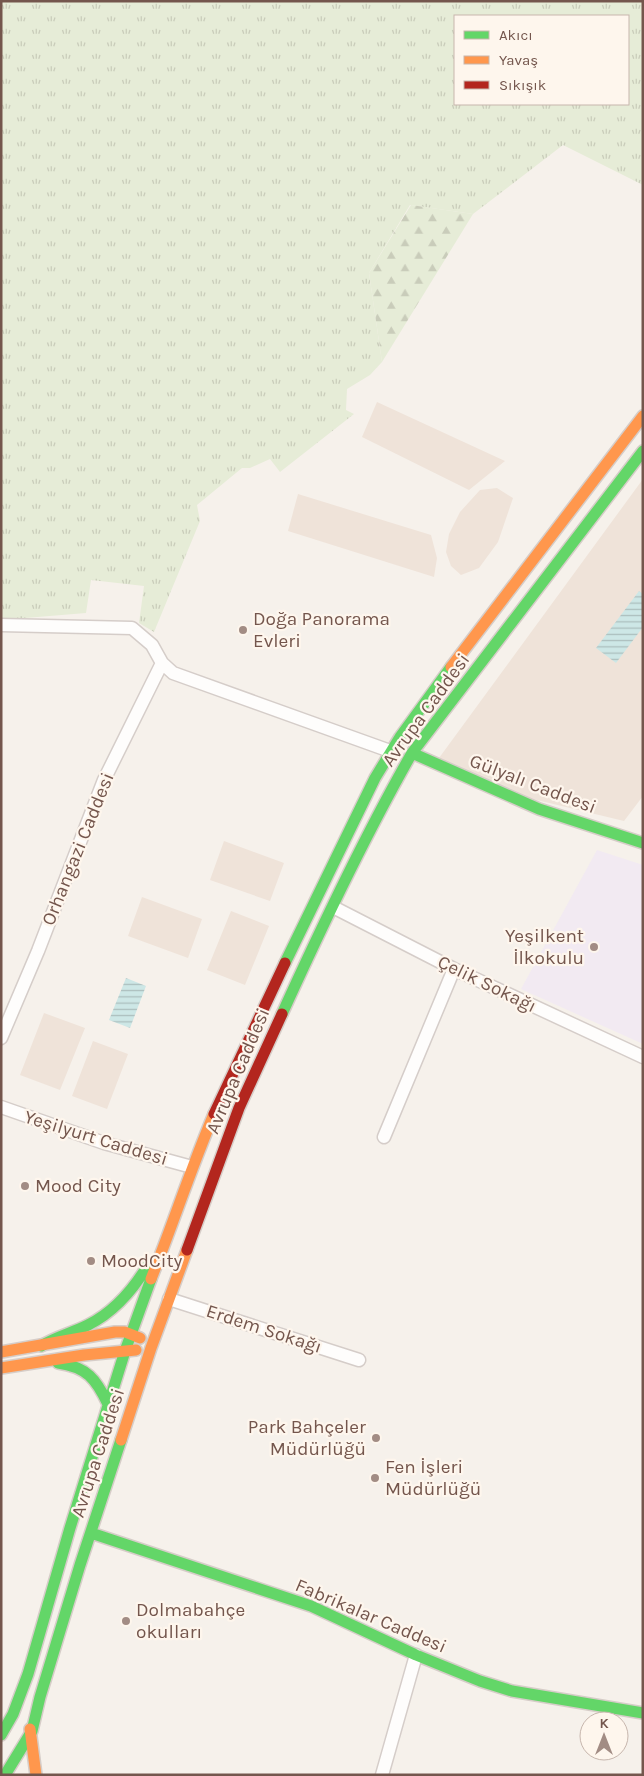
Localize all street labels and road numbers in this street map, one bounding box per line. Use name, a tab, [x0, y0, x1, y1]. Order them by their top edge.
street label: Avrupa Caddesi	[378, 649, 474, 771]
street label: Gülyalı Caddesi	[467, 750, 599, 818]
street label: Orhangazi Caddesi	[37, 769, 119, 929]
street label: Çelik Sokağı	[434, 951, 540, 1017]
street label: Avrupa Caddesi	[202, 1005, 274, 1137]
street label: Yeşilyurt Caddesi	[22, 1106, 170, 1170]
street label: Erdem Sokağı	[203, 1300, 325, 1358]
street label: Avrupa Caddesi	[67, 1386, 129, 1520]
street label: Fabrikalar Caddesi	[292, 1574, 450, 1658]

